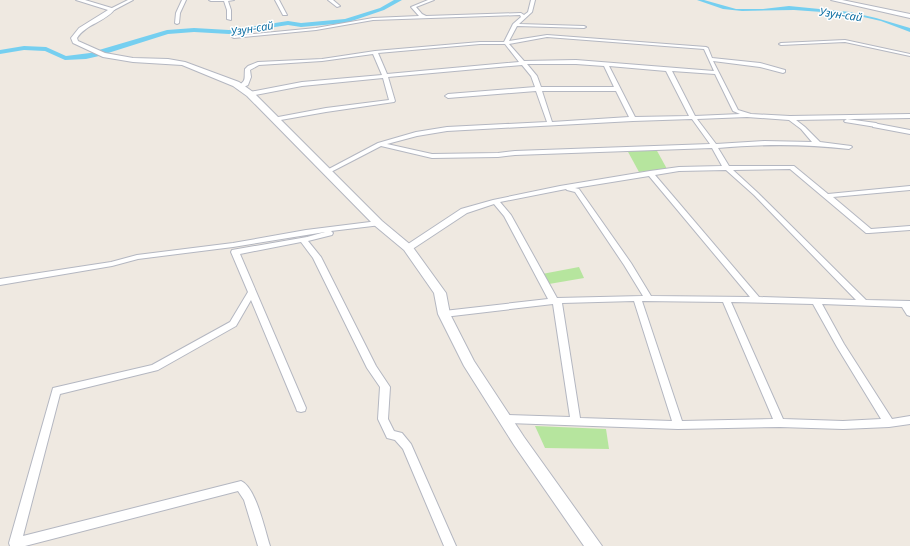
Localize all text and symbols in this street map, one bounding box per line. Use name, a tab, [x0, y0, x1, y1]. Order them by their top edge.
water label: Узун-сай	[819, 4, 863, 24]
water label: Узун-сай	[230, 17, 274, 39]

